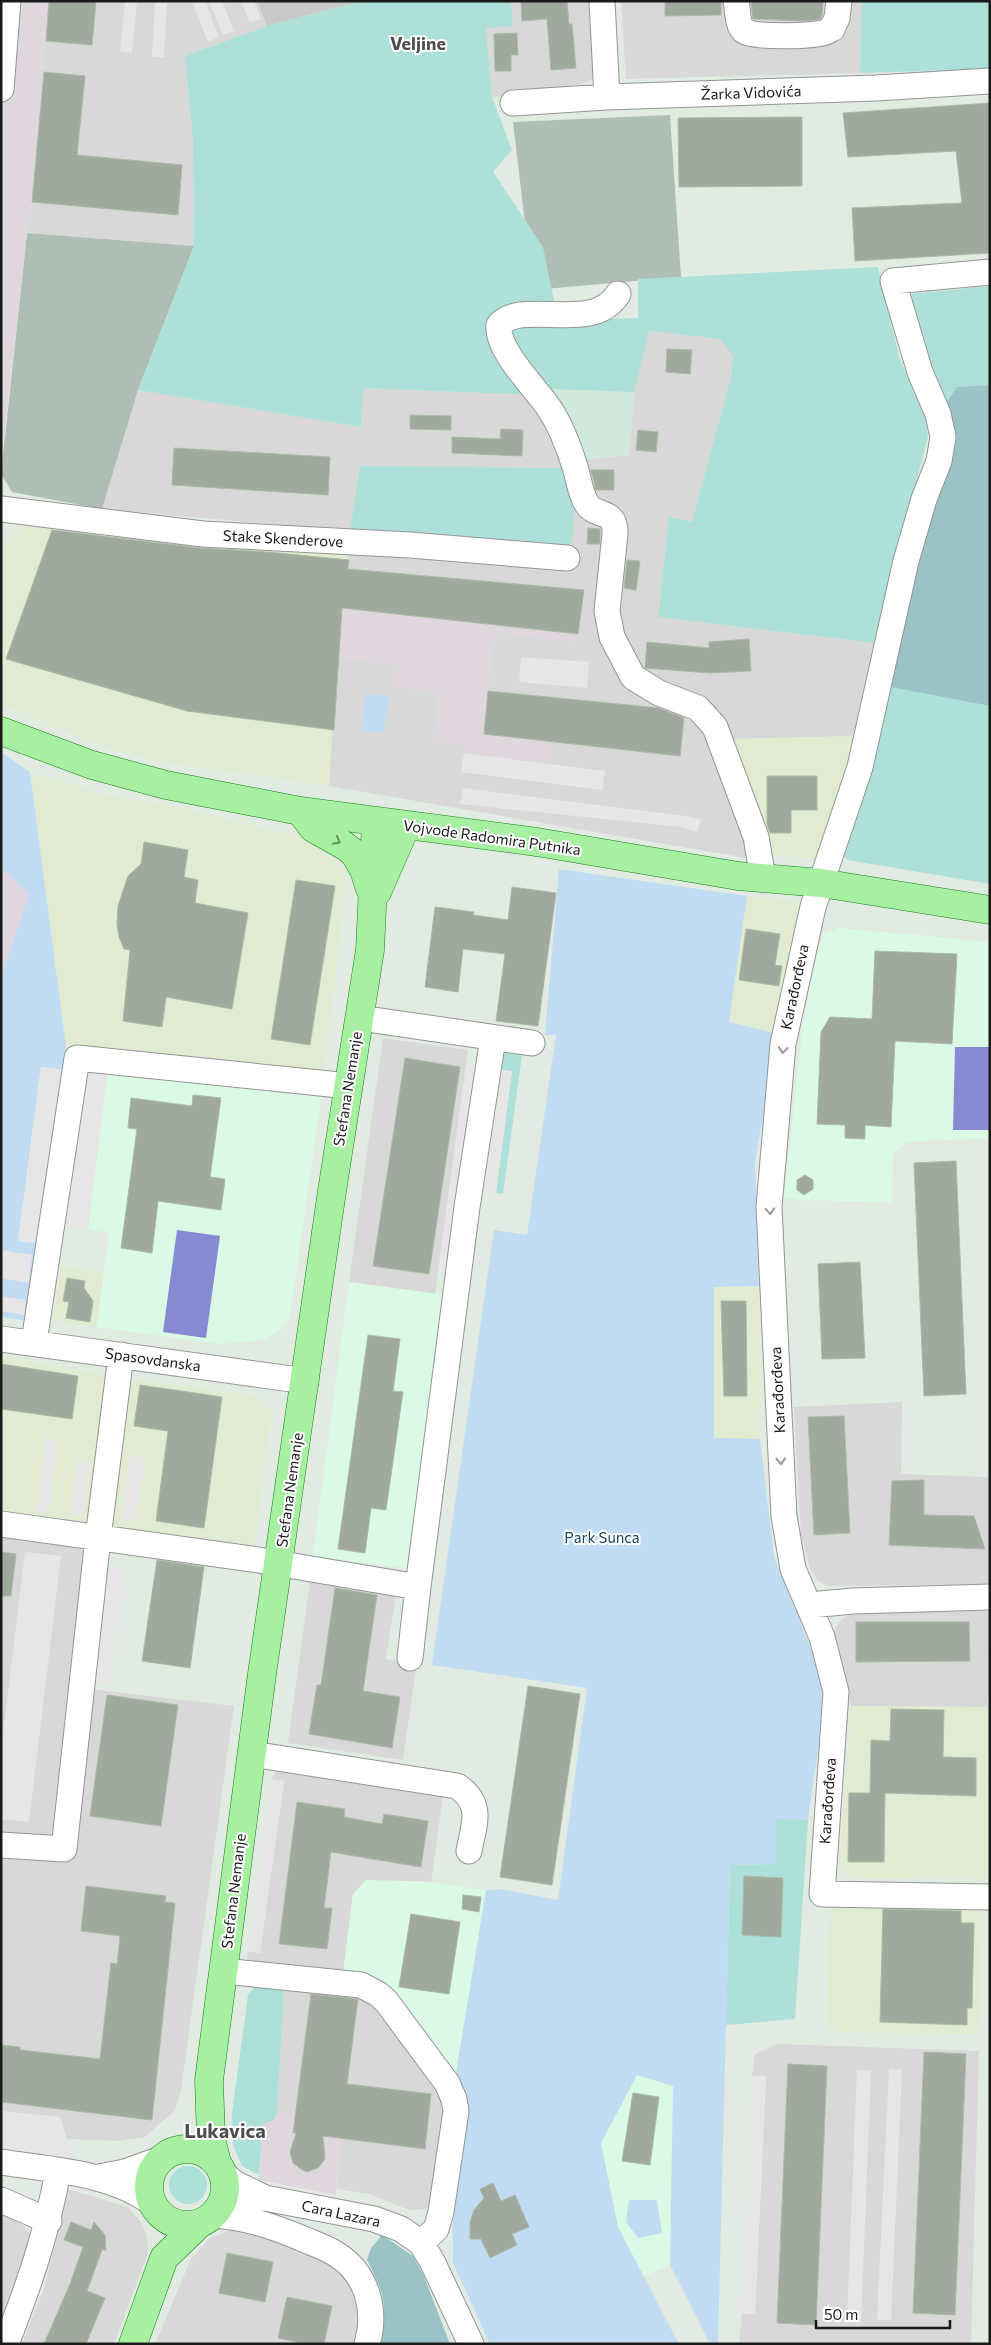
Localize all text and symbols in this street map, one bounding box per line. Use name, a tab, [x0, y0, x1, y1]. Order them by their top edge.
district label: Veljine	[390, 32, 446, 54]
street label: Žarka Vidovića	[700, 80, 802, 103]
street label: Stake Skenderove	[222, 526, 344, 550]
street label: Vojvode Radomira Putnika	[402, 816, 582, 858]
one-way arrow	[332, 835, 341, 845]
street label: Karađorđeva	[776, 943, 812, 1031]
street label: Stefana Nemanje	[329, 1030, 365, 1147]
one-way arrow	[778, 1046, 789, 1054]
one-way arrow	[764, 1208, 775, 1216]
street label: Spasovdanska	[104, 1343, 202, 1375]
street label: Karađorđeva	[766, 1346, 788, 1434]
street label: Stefana Nemanje	[272, 1431, 306, 1549]
one-way arrow	[776, 1457, 787, 1465]
park label: Park Sunca	[564, 1528, 640, 1546]
street label: Karađorđeva	[815, 1757, 839, 1845]
street label: Stefana Nemanje	[217, 1832, 249, 1950]
district label: Lukavica	[184, 2118, 266, 2142]
street label: Cara Lazara	[300, 2196, 382, 2230]
scale bar	[816, 2298, 950, 2330]
text: 50 m	[824, 2305, 858, 2323]

